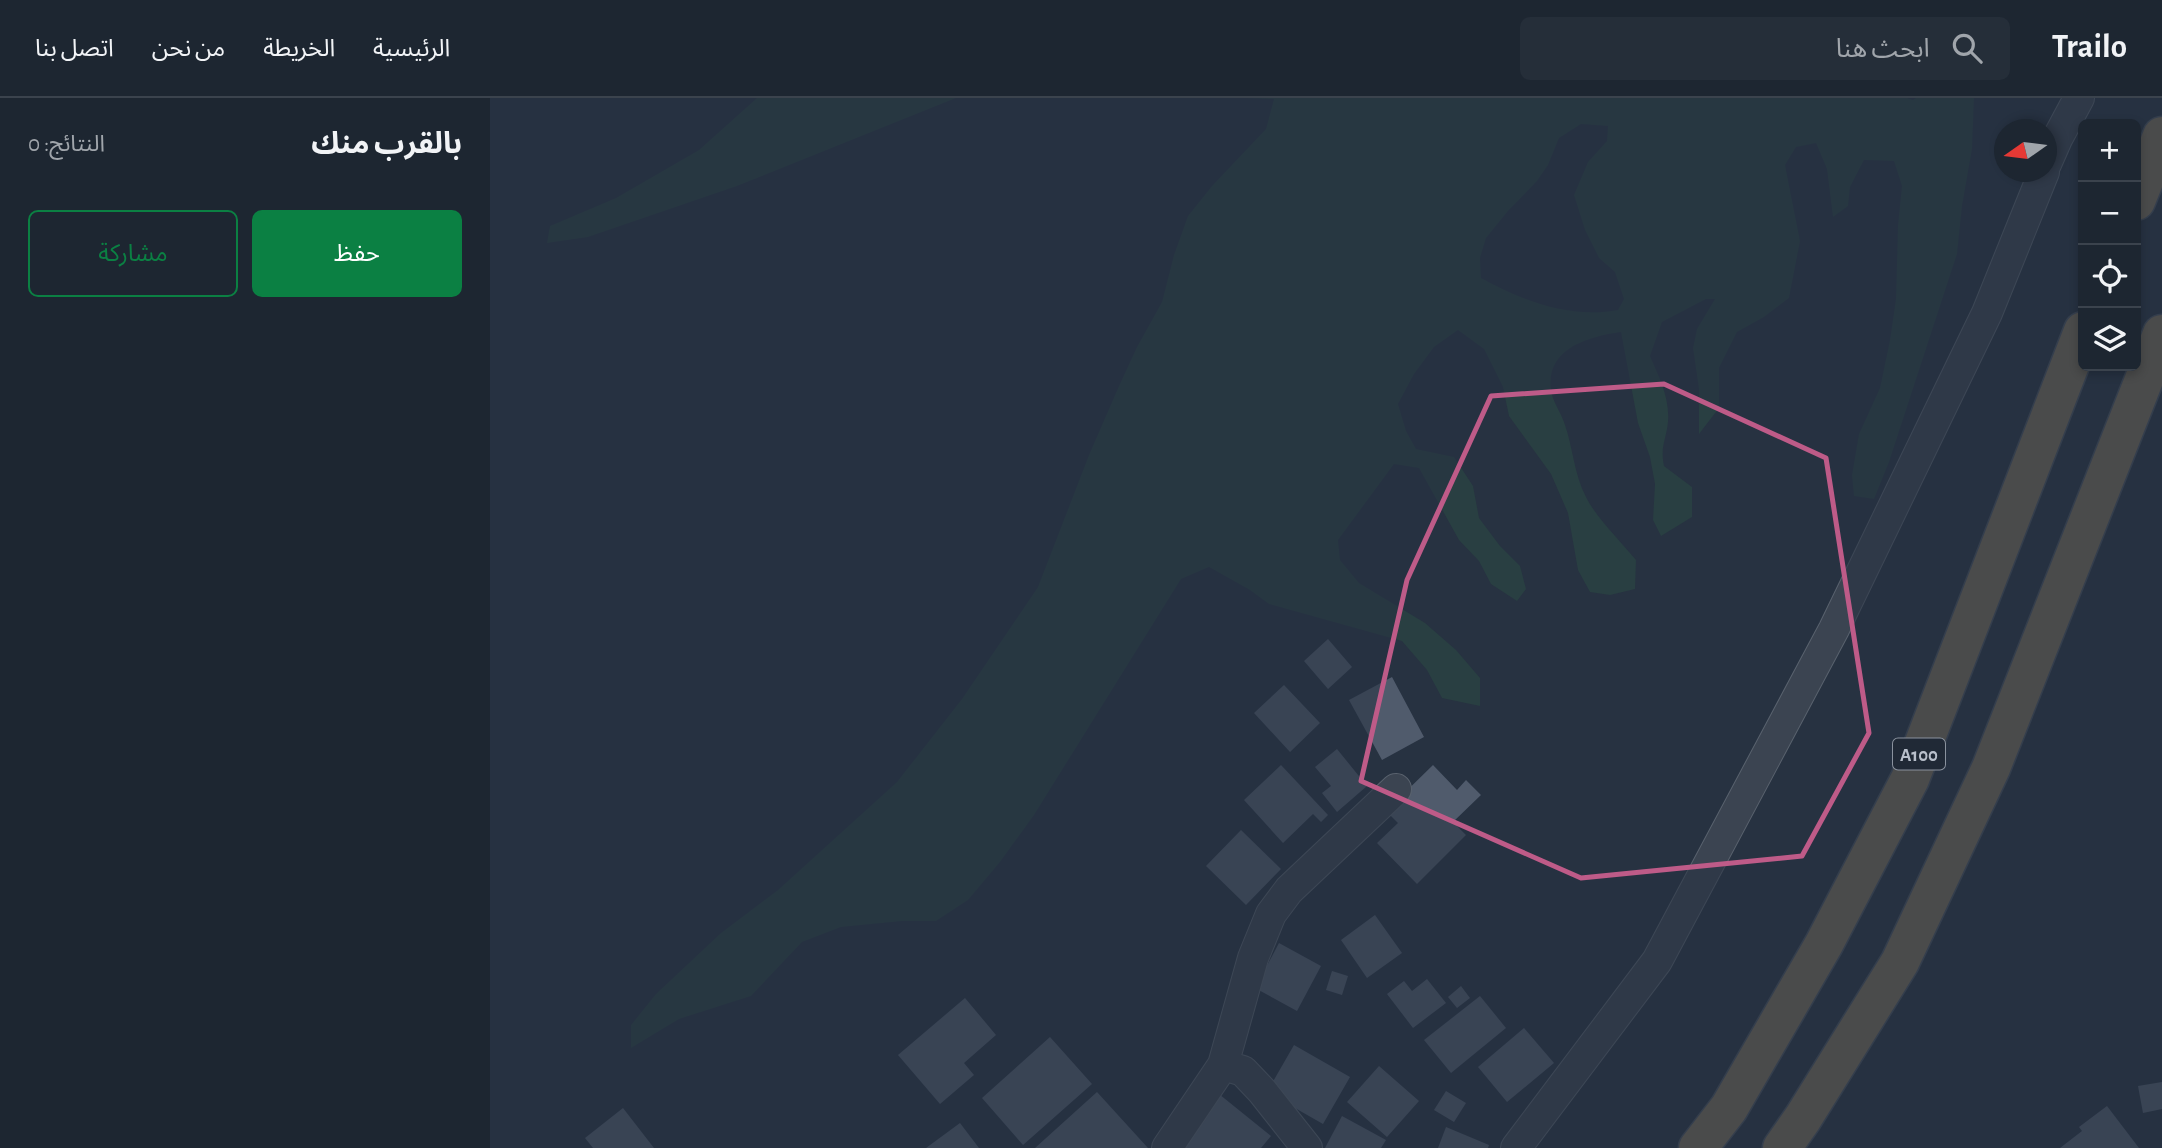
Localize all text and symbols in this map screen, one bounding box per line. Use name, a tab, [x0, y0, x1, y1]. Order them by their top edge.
search box	[1520, 17, 2010, 80]
icon: search	[1948, 29, 1986, 67]
text: Trailo	[2052, 31, 2127, 64]
text: ابحث هنا	[1836, 36, 1930, 62]
text: اتصل بنا	[35, 37, 114, 61]
text: من نحن	[152, 37, 225, 61]
text: الخريطة	[263, 37, 335, 61]
text: الرئيسية	[373, 37, 450, 61]
north arrow	[1994, 119, 2057, 182]
map controls	[2078, 119, 2141, 371]
button: +	[2078, 119, 2141, 182]
text: بالقرب منك	[311, 129, 462, 159]
text: النتائج: 0	[28, 133, 105, 156]
button: −	[2078, 182, 2141, 245]
button: مشاركة	[28, 210, 238, 297]
button: حفظ	[252, 210, 462, 297]
button: locate	[2078, 245, 2141, 308]
button: layers	[2078, 308, 2141, 371]
road number: A100	[1893, 738, 1945, 769]

